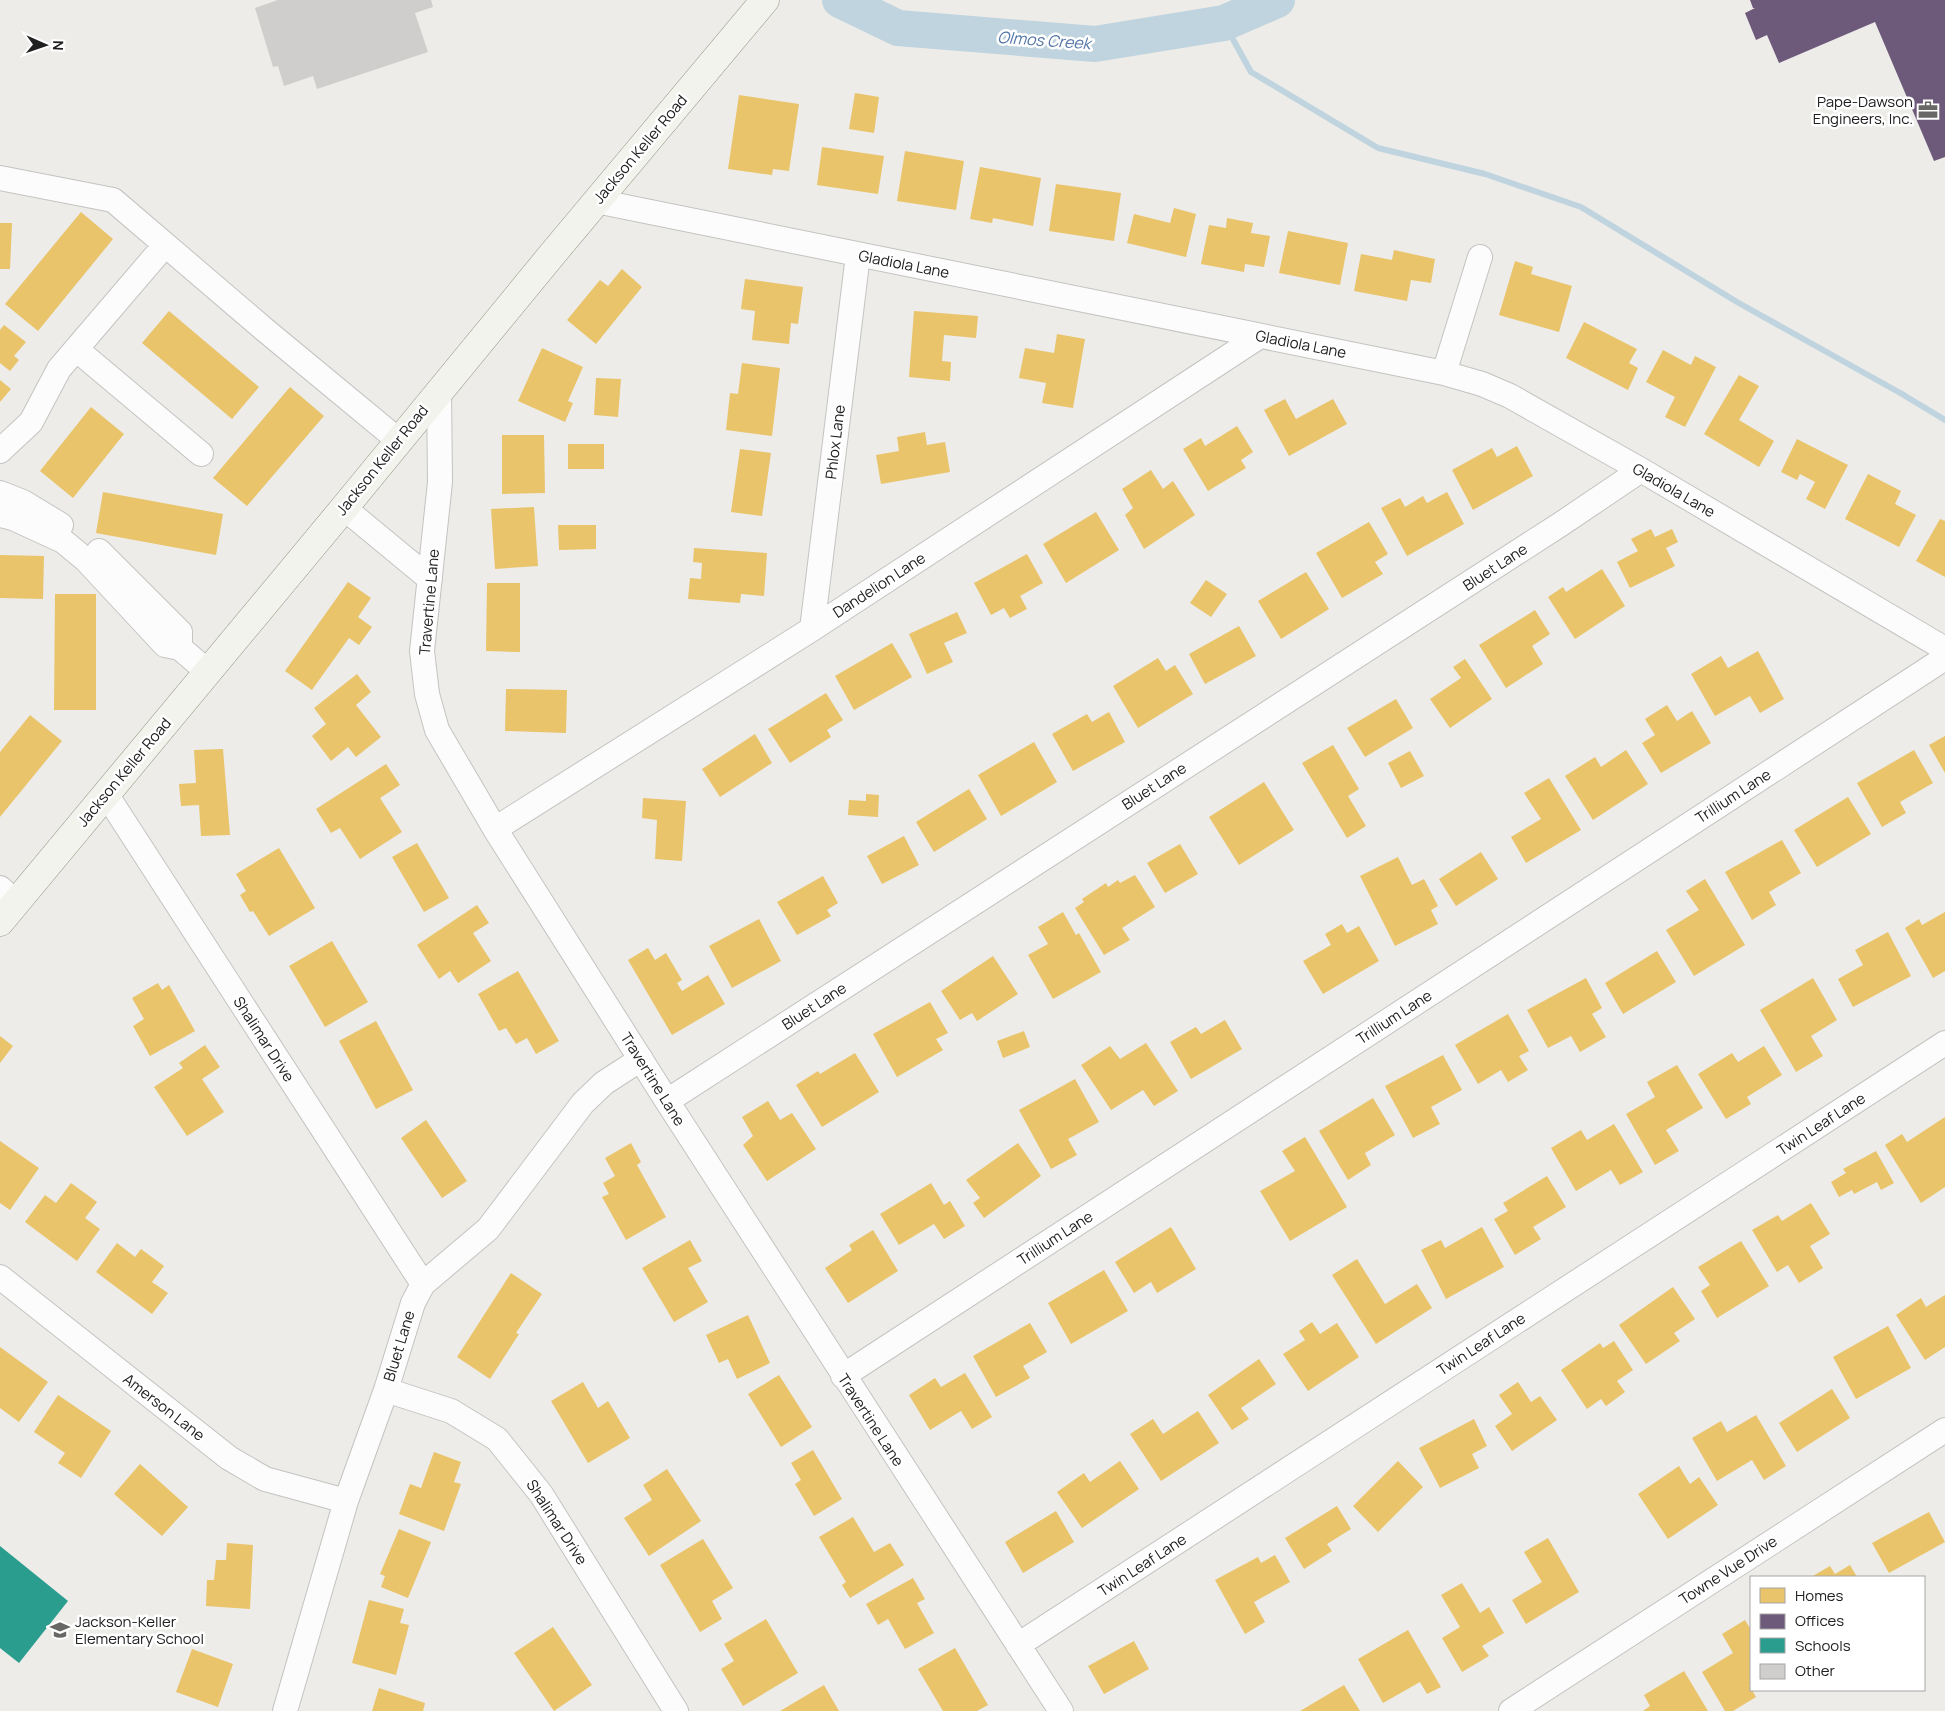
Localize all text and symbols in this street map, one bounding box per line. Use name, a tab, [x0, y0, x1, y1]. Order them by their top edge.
north arrow	[20, 20, 70, 70]
water label: Olmos Creek	[997, 26, 1093, 54]
text: N	[49, 40, 68, 51]
street label: Jackson Keller Road	[588, 90, 692, 208]
place label: Pape-Dawson Engineers, Inc.	[1813, 91, 1913, 129]
office icon: Pape-Dawson Engineers, Inc.	[1917, 99, 1939, 121]
street label: Gladiola Lane	[857, 245, 951, 283]
street label: Gladiola Lane	[1254, 325, 1348, 363]
street label: Jackson Keller Road	[331, 400, 433, 520]
street label: Phlox Lane	[820, 403, 850, 480]
street label: Gladiola Lane	[1629, 458, 1719, 522]
street label: Bluet Lane	[1459, 538, 1532, 596]
street label: Dandelion Lane	[829, 547, 929, 623]
street label: Travertine Lane	[414, 548, 444, 656]
street label: Jackson Keller Road	[72, 713, 176, 831]
street label: Bluet Lane	[1118, 757, 1191, 815]
street label: Trillium Lane	[1691, 764, 1775, 828]
street label: Bluet Lane	[778, 977, 851, 1035]
street label: Trillium Lane	[1352, 985, 1436, 1049]
street label: Shalimar Drive	[228, 992, 300, 1086]
street label: Travertine Lane	[616, 1028, 690, 1130]
street label: Twin Leaf Lane	[1773, 1087, 1869, 1160]
street label: Trillium Lane	[1013, 1206, 1097, 1270]
street label: Twin Leaf Lane	[1433, 1307, 1529, 1380]
street label: Bluet Lane	[378, 1308, 420, 1384]
street label: Amerson Lane	[119, 1368, 209, 1446]
street label: Travertine Lane	[833, 1370, 909, 1471]
street label: Shalimar Drive	[521, 1475, 593, 1569]
street label: Twin Leaf Lane	[1094, 1528, 1190, 1601]
street label: Towne Vue Drive	[1675, 1530, 1781, 1610]
legend	[1750, 1576, 1925, 1691]
text: Homes	[1795, 1585, 1844, 1606]
text: Offices	[1795, 1610, 1844, 1631]
place label: Jackson-Keller Elementary School	[75, 1611, 204, 1649]
school or university icon: Jackson-Keller Elementary School	[49, 1619, 71, 1641]
text: Schools	[1795, 1635, 1851, 1656]
text: Other	[1795, 1660, 1836, 1681]

